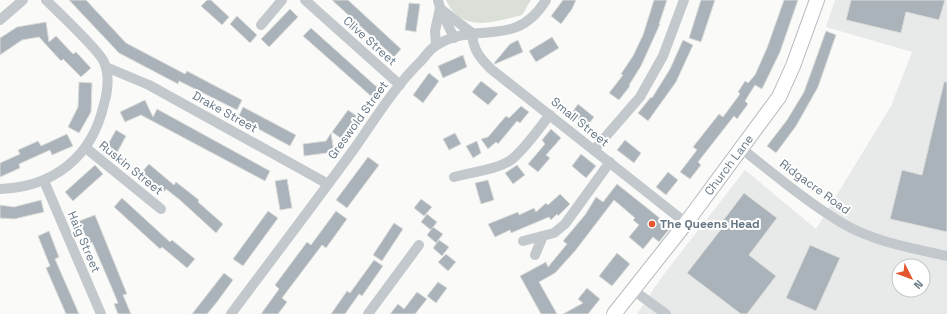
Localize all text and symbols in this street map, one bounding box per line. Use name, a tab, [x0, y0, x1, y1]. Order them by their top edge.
street label: Clive Street	[340, 13, 400, 69]
street label: Greswold Street	[324, 78, 392, 162]
street label: Drake Street	[190, 88, 260, 136]
street label: Small Street	[548, 94, 612, 150]
street label: Church Lane	[701, 131, 757, 199]
street label: Ruskin Street	[96, 137, 166, 199]
street label: Ridgacre Road	[776, 156, 854, 218]
street label: Haig Street	[64, 209, 104, 275]
place label: The Queens Head	[660, 216, 760, 232]
marker: The Queens Head	[647, 219, 657, 229]
north arrow	[891, 258, 931, 298]
text: N	[911, 277, 926, 292]

